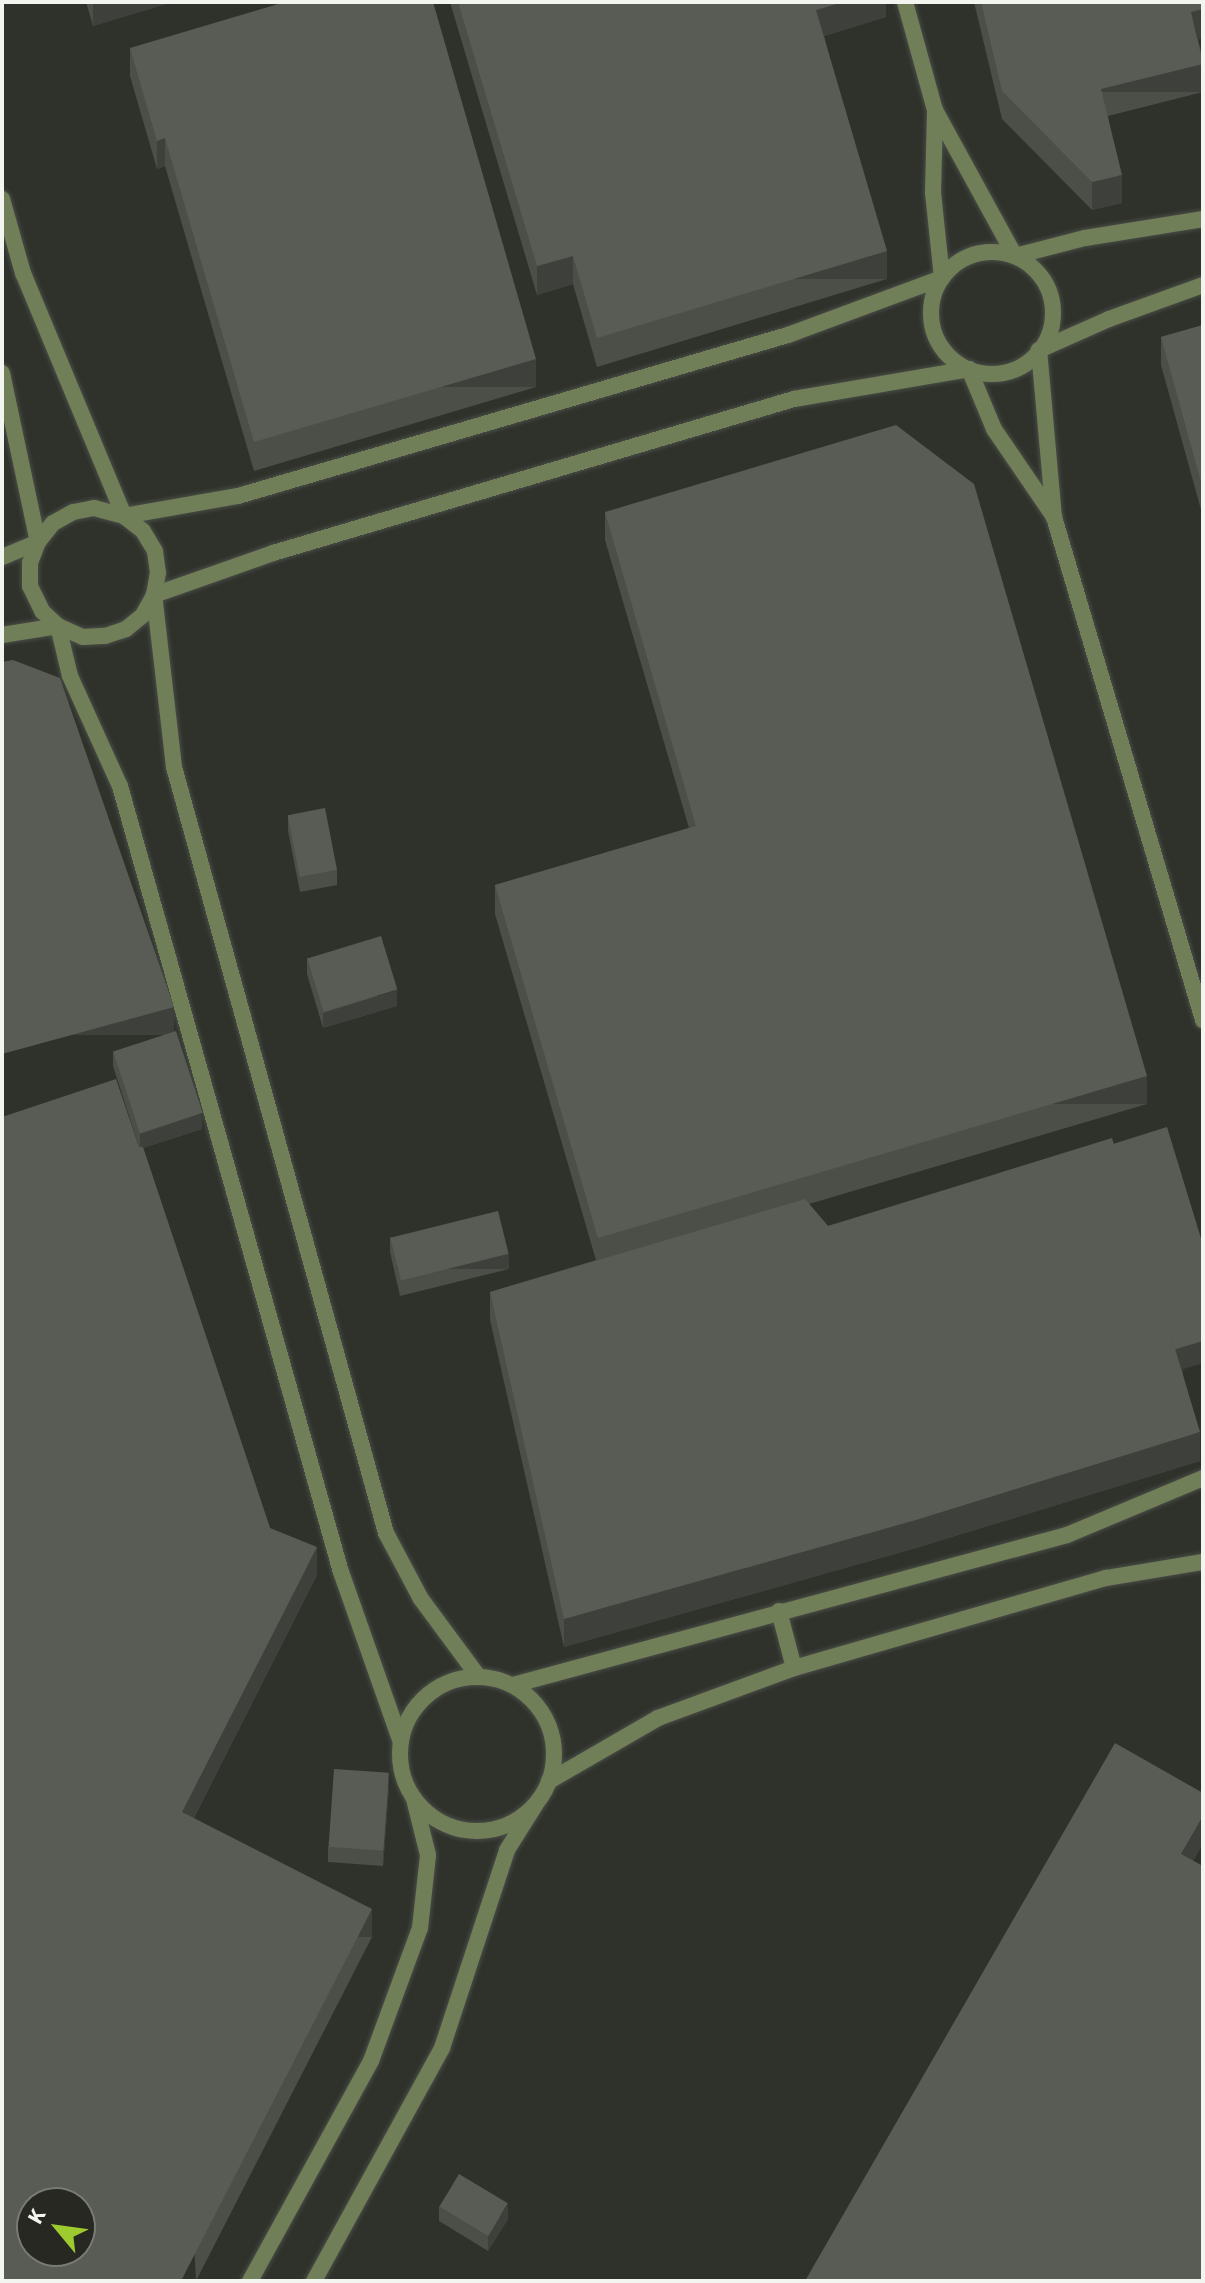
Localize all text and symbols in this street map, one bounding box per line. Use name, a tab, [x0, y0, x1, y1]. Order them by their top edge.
north arrow	[16, 2187, 96, 2267]
text: K	[19, 2203, 54, 2230]

